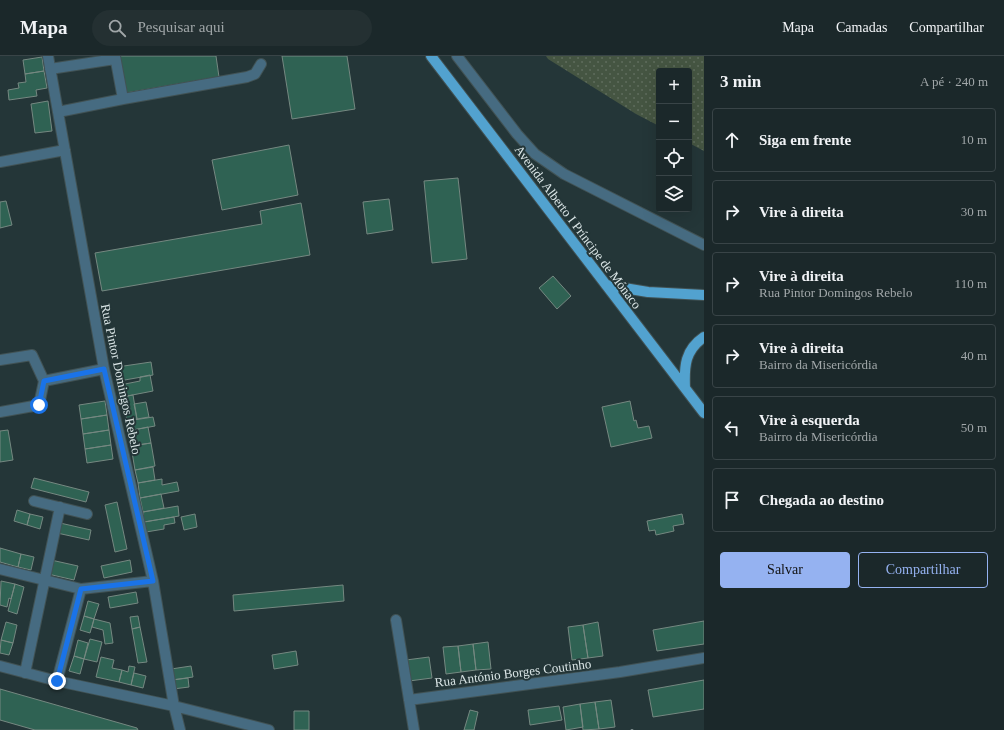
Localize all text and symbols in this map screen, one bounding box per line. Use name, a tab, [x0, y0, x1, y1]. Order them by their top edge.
search box	[92, 10, 372, 46]
text: Mapa	[20, 17, 68, 38]
icon: search	[106, 17, 128, 39]
text: Pesquisar aqui	[138, 19, 225, 35]
text: Mapa	[782, 20, 814, 35]
text: Camadas	[836, 20, 887, 35]
text: Compartilhar	[909, 20, 984, 35]
map controls	[656, 68, 692, 212]
button: +	[656, 68, 692, 104]
text: 3 min	[720, 72, 761, 91]
text: A pé · 240 m	[920, 74, 988, 89]
button: −	[656, 104, 692, 140]
icon: ahead	[721, 129, 743, 151]
text: Siga em frente	[759, 132, 851, 148]
text: 10 m	[961, 132, 987, 147]
button: locate	[656, 140, 692, 176]
street label: Avenida Alberto I Príncipe de Mónaco	[512, 142, 644, 312]
button: layers	[656, 176, 692, 212]
icon: right	[721, 201, 743, 223]
text: Vire à direita	[759, 204, 844, 220]
text: 30 m	[961, 204, 987, 219]
text: Vire à direita	[759, 268, 844, 284]
icon: right	[721, 273, 743, 295]
text: 110 m	[955, 276, 987, 291]
text: Rua Pintor Domingos Rebelo	[759, 285, 912, 300]
street label: Rua Pintor Domingos Rebelo	[98, 302, 144, 456]
text: Vire à direita	[759, 340, 844, 356]
icon: right	[721, 345, 743, 367]
text: 40 m	[961, 348, 987, 363]
text: Bairro da Misericórdia	[759, 357, 877, 372]
route start	[30, 396, 48, 414]
text: Vire à esquerda	[759, 412, 860, 428]
icon: left	[721, 417, 743, 439]
text: 50 m	[961, 420, 987, 435]
text: Bairro da Misericórdia	[759, 429, 877, 444]
icon: arrive	[721, 489, 743, 511]
text: Chegada ao destino	[759, 492, 884, 508]
button: Salvar	[720, 552, 850, 588]
button: Compartilhar	[858, 552, 988, 588]
street label: Rua António Borges Coutinho	[434, 656, 592, 690]
route end	[48, 672, 66, 690]

